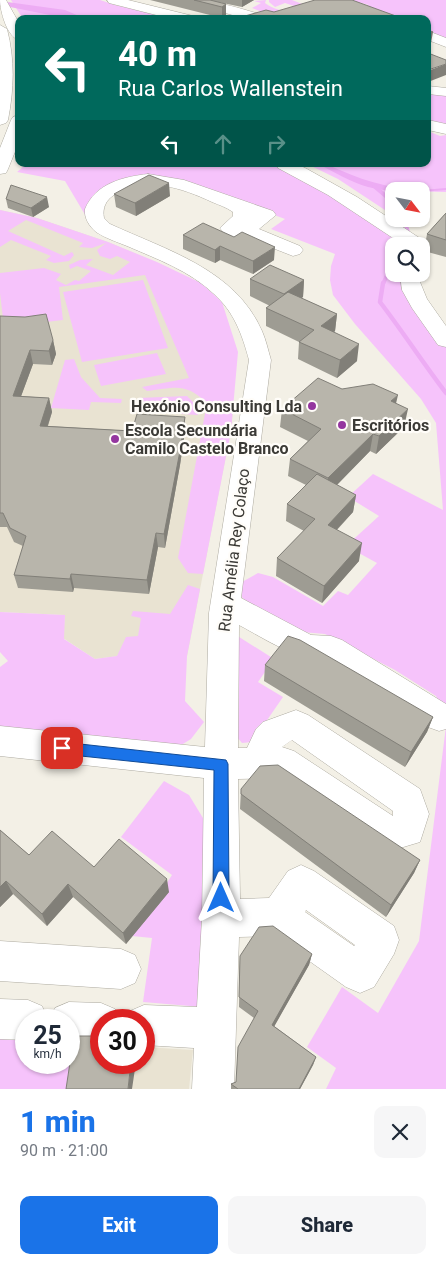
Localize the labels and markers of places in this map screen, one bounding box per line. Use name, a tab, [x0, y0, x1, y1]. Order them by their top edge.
place label: Hexónio Consulting Lda	[131, 397, 302, 416]
marker: Hexónio Consulting Lda	[306, 400, 318, 412]
place label: Escritórios	[352, 416, 429, 435]
marker: Escritórios	[336, 419, 348, 431]
place label: Escola Secundária Camilo Castelo Branco	[125, 421, 289, 458]
marker: Escola Secundária Camilo Castelo Branco	[109, 433, 121, 445]
pin	[41, 727, 83, 769]

